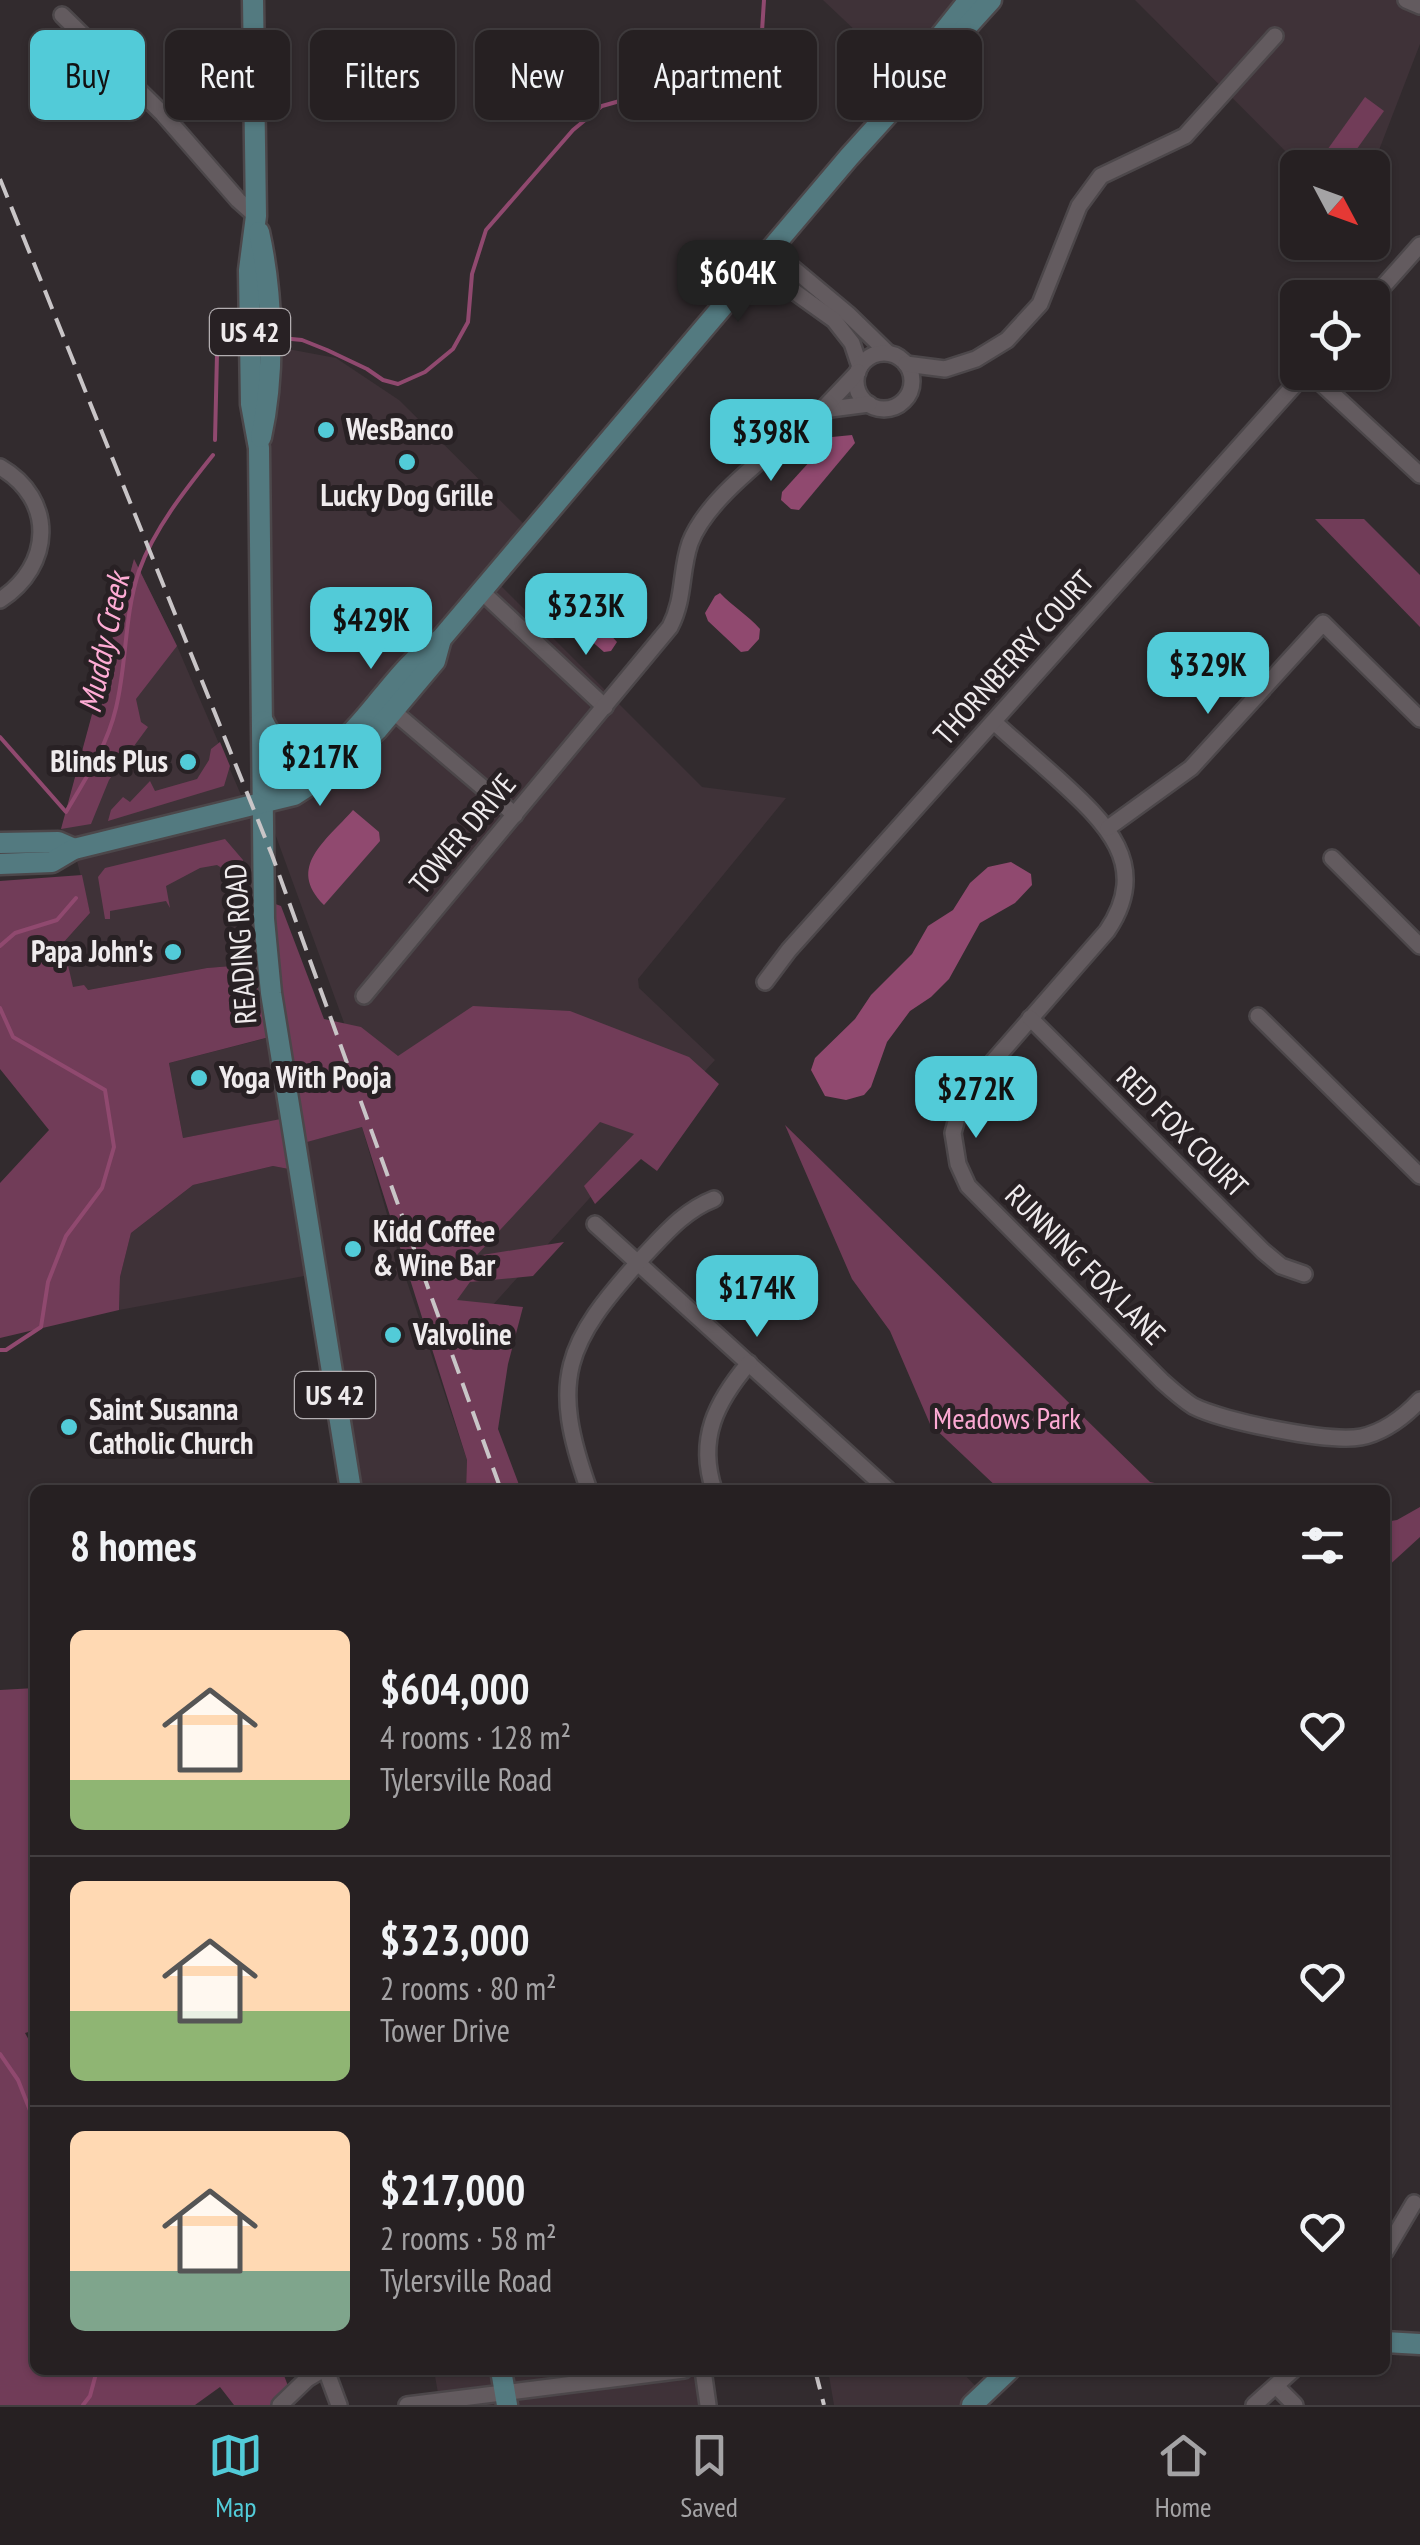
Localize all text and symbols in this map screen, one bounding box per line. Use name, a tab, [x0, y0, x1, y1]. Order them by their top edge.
chip: Buy	[30, 30, 145, 120]
chip: Rent	[165, 30, 290, 120]
chip: Filters	[310, 30, 455, 120]
chip: New	[475, 30, 599, 120]
chip: Apartment	[619, 30, 817, 120]
chip: House	[837, 30, 982, 120]
north arrow	[1280, 150, 1390, 260]
map controls	[1280, 150, 1390, 390]
pin: $604K	[668, 240, 808, 325]
text: $604K	[699, 251, 777, 293]
button: locate	[1280, 280, 1390, 390]
road number: US 42	[210, 309, 290, 355]
pin: $398K	[701, 399, 841, 484]
place label: WesBanco	[345, 409, 454, 448]
text: $398K	[732, 410, 810, 452]
marker: WesBanco	[315, 419, 337, 441]
marker: Lucky Dog Grille	[396, 451, 418, 473]
place label: Lucky Dog Grille	[320, 475, 494, 514]
street label: THORNBERRY COURT	[924, 561, 1102, 753]
water label: Muddy Creek	[68, 566, 139, 716]
pin: $323K	[516, 573, 656, 658]
text: $323K	[547, 584, 625, 626]
pin: $429K	[301, 587, 441, 672]
text: $429K	[332, 598, 410, 640]
pin: $329K	[1138, 632, 1278, 717]
text: $329K	[1169, 643, 1247, 685]
pin: $217K	[250, 724, 390, 809]
text: $217K	[281, 735, 359, 777]
place label: Blinds Plus	[50, 741, 168, 780]
marker: Blinds Plus	[177, 751, 199, 773]
street label: TOWER DRIVE	[400, 765, 524, 901]
street label: READING ROAD	[214, 863, 265, 1026]
place label: Papa John's	[31, 931, 153, 970]
marker: Papa John's	[162, 941, 184, 963]
pin: $272K	[906, 1056, 1046, 1141]
place label: Yoga With Pooja	[218, 1057, 392, 1096]
street label: RED FOX COURT	[1109, 1057, 1257, 1205]
marker: Yoga With Pooja	[188, 1067, 210, 1089]
text: $272K	[937, 1067, 1015, 1109]
street label: RUNNING FOX LANE	[998, 1175, 1175, 1352]
place label: Kidd Coffee & Wine Bar	[373, 1211, 495, 1284]
marker: Kidd Coffee & Wine Bar	[342, 1238, 364, 1260]
pin: $174K	[687, 1255, 827, 1340]
text: $174K	[718, 1266, 796, 1308]
place label: Valvoline	[412, 1314, 512, 1353]
marker: Valvoline	[382, 1324, 404, 1346]
road number: US 42	[295, 1372, 375, 1418]
place label: Saint Susanna Catholic Church	[89, 1389, 253, 1462]
park label: Meadows Park	[933, 1398, 1081, 1437]
marker: Saint Susanna Catholic Church	[58, 1416, 80, 1438]
text: 8 homes	[70, 1518, 197, 1573]
icon: filters	[1295, 1518, 1350, 1573]
text: $604,000	[380, 1661, 530, 1716]
icon: home	[150, 1670, 270, 1790]
icon: heart	[1295, 1703, 1350, 1758]
text: 4 rooms · 128 m²	[380, 1716, 571, 1758]
text: Tylersville Road	[380, 1758, 552, 1800]
text: $323,000	[380, 1912, 530, 1967]
icon: home	[150, 1921, 270, 2041]
icon: heart	[1295, 1954, 1350, 2009]
text: 2 rooms · 80 m²	[380, 1967, 557, 2009]
text: Tower Drive	[380, 2009, 510, 2051]
text: $217,000	[380, 2162, 525, 2217]
icon: home	[150, 2171, 270, 2291]
icon: heart	[1295, 2204, 1350, 2259]
text: 2 rooms · 58 m²	[380, 2217, 557, 2259]
text: Tylersville Road	[380, 2259, 552, 2301]
tab: Map	[208, 2428, 263, 2525]
tab: Saved	[680, 2428, 738, 2525]
tab: Home	[1155, 2428, 1212, 2525]

